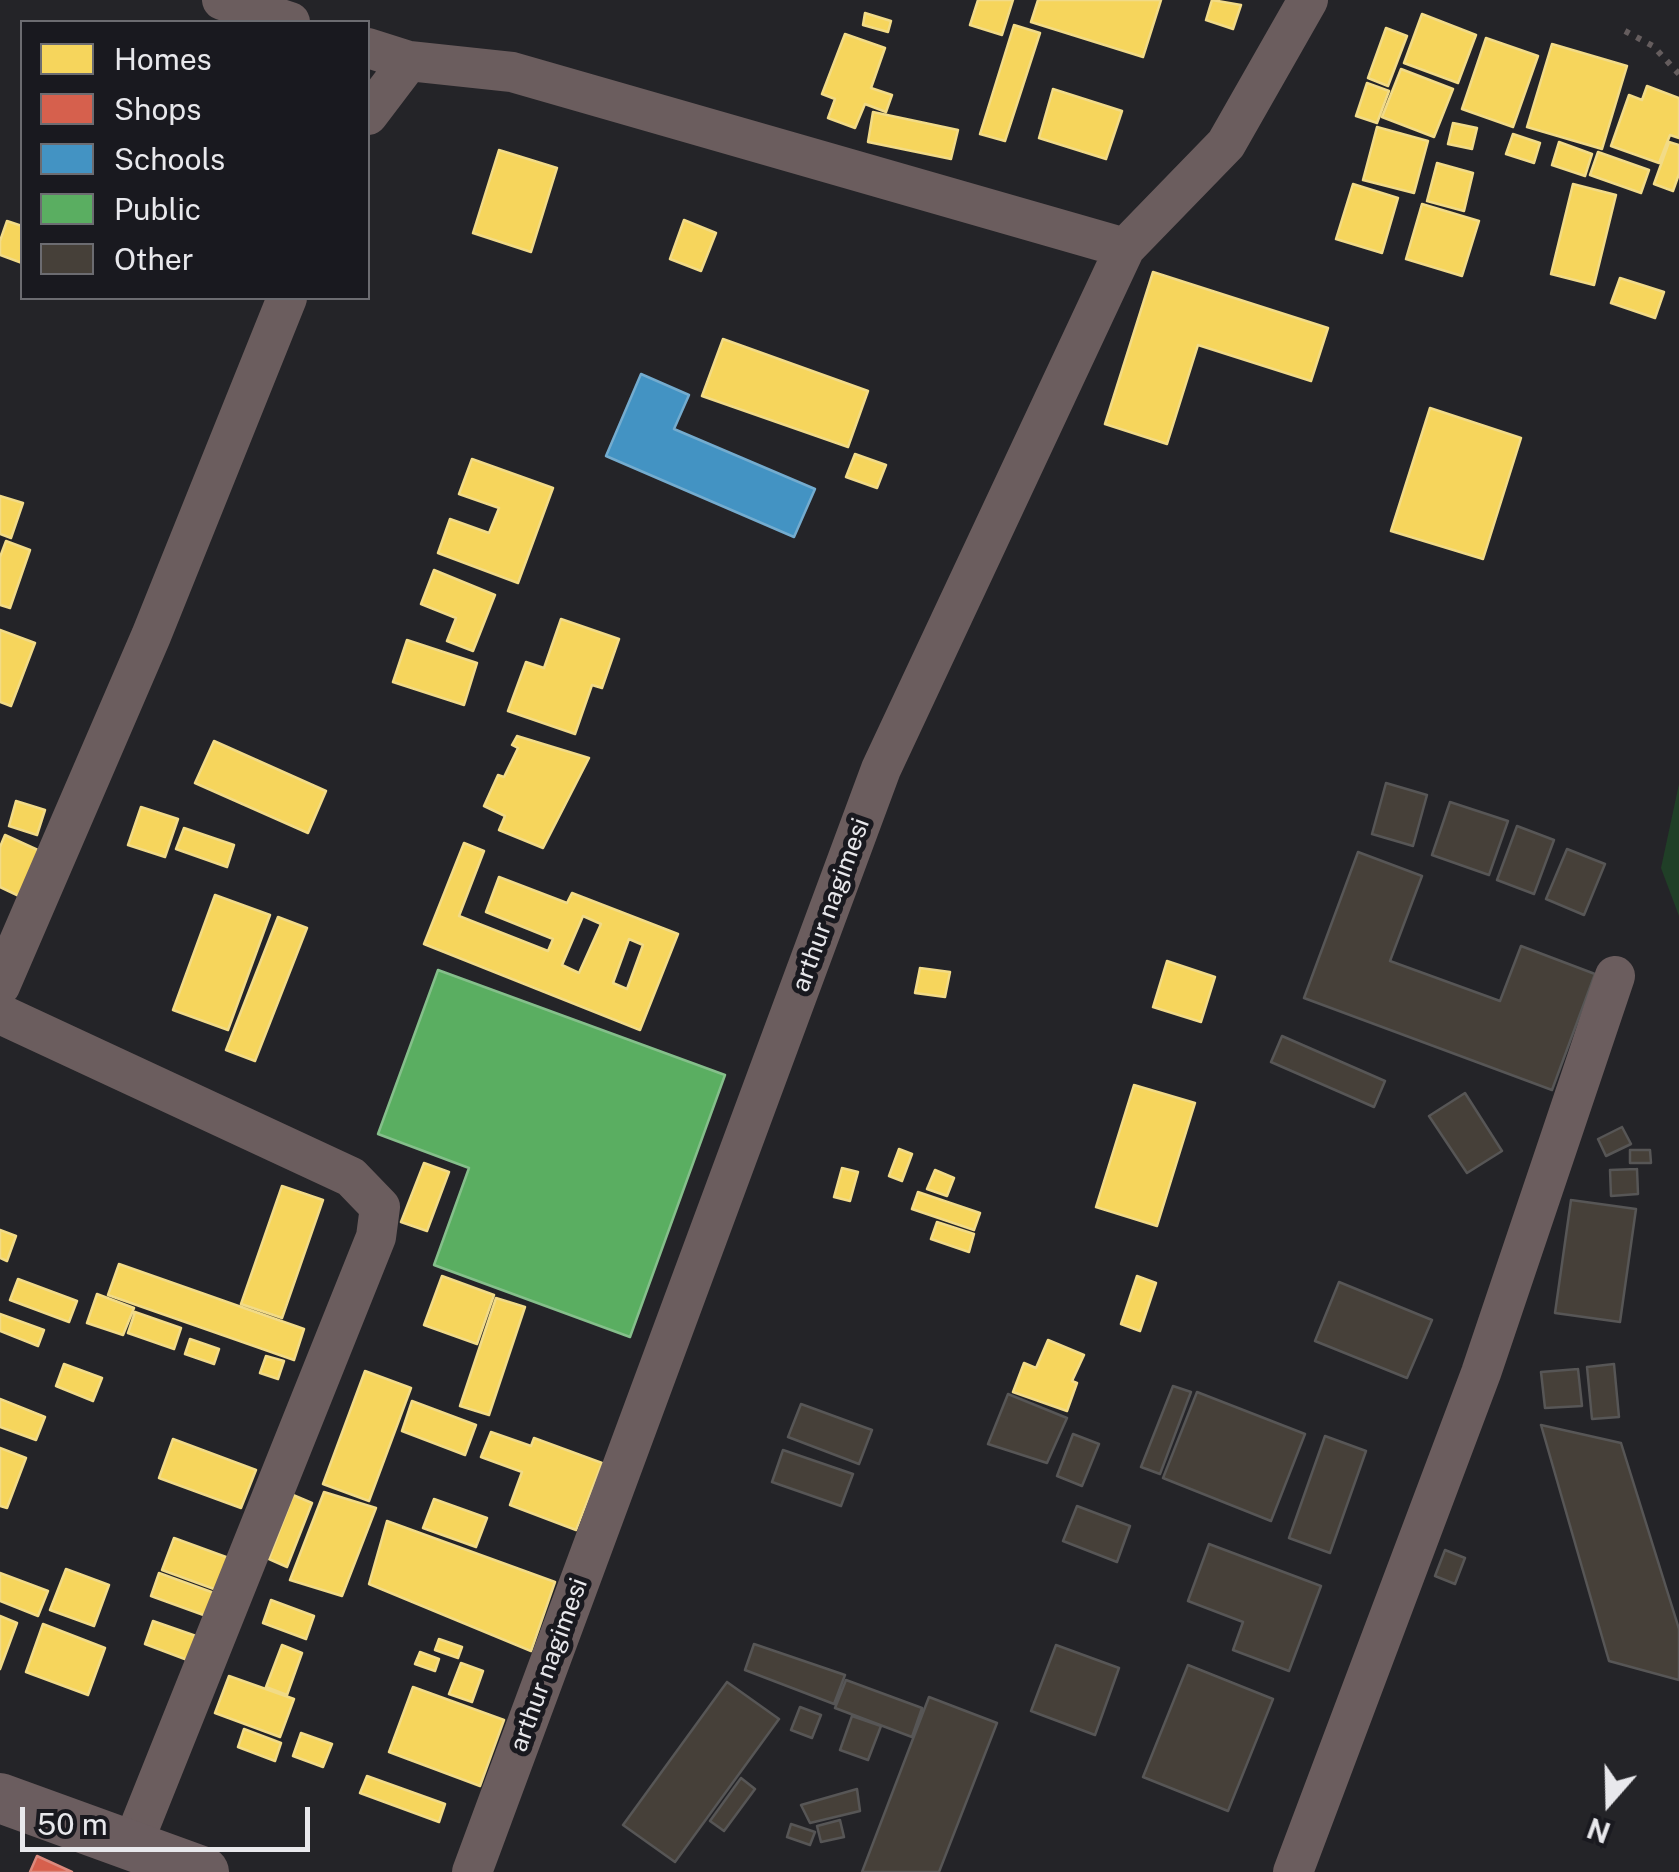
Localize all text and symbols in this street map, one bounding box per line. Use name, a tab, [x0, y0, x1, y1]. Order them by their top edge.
legend	[20, 20, 370, 300]
text: Homes	[114, 41, 212, 77]
text: Shops	[114, 91, 201, 127]
text: Schools	[114, 141, 225, 177]
text: Public	[114, 191, 201, 227]
text: Other	[114, 241, 194, 277]
street label: arthur nagimesi	[786, 814, 876, 996]
street label: arthur nagimesi	[504, 1574, 594, 1756]
north arrow	[1559, 1752, 1659, 1852]
scale bar	[25, 1787, 315, 1849]
text: 50 m	[37, 1806, 108, 1842]
text: N	[1583, 1811, 1615, 1850]

